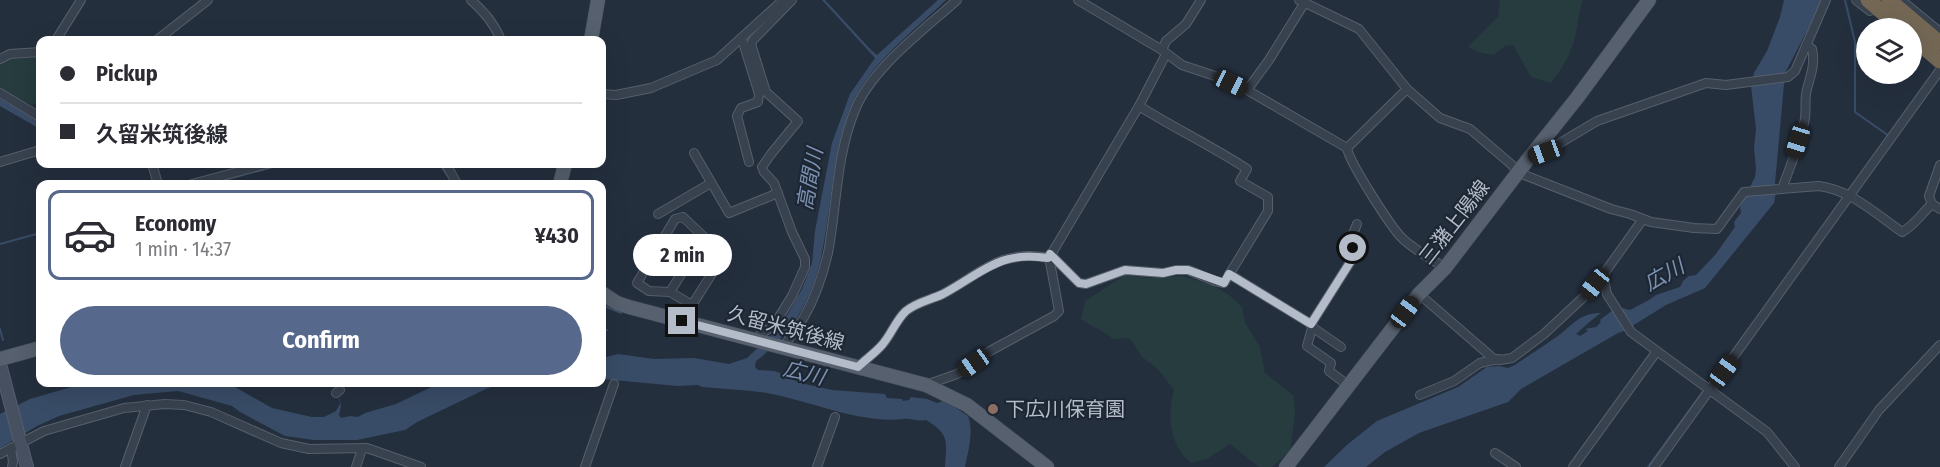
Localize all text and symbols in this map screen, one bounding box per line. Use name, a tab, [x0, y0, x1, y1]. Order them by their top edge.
map controls	[1856, 18, 1922, 84]
button: layers	[1856, 18, 1922, 84]
text: Pickup	[96, 60, 158, 87]
car	[1211, 67, 1251, 99]
text: 久留米筑後線	[96, 121, 228, 148]
car	[1784, 121, 1812, 161]
car	[1525, 137, 1565, 167]
water label: 高間川	[792, 144, 829, 212]
street label: 三潴上陽線	[1414, 175, 1494, 269]
icon: car	[63, 208, 117, 262]
text: Economy	[135, 210, 216, 237]
text: ¥430	[535, 222, 579, 249]
callout: 2 min	[632, 234, 732, 276]
route start	[1339, 234, 1366, 261]
text: 1 min · 14:37	[135, 237, 231, 261]
text: 2 min	[660, 243, 705, 267]
water label: 広川	[1639, 252, 1690, 297]
car	[1577, 264, 1613, 304]
car	[1387, 292, 1423, 332]
street label: 久留米筑後線	[725, 301, 847, 355]
button: Confirm	[60, 306, 582, 375]
route end	[668, 307, 695, 334]
car	[954, 345, 994, 381]
car	[1706, 351, 1742, 391]
water label: 広川	[780, 355, 829, 391]
place label: 下広川保育園	[1005, 397, 1125, 421]
marker: 下広川保育園	[986, 402, 1000, 416]

